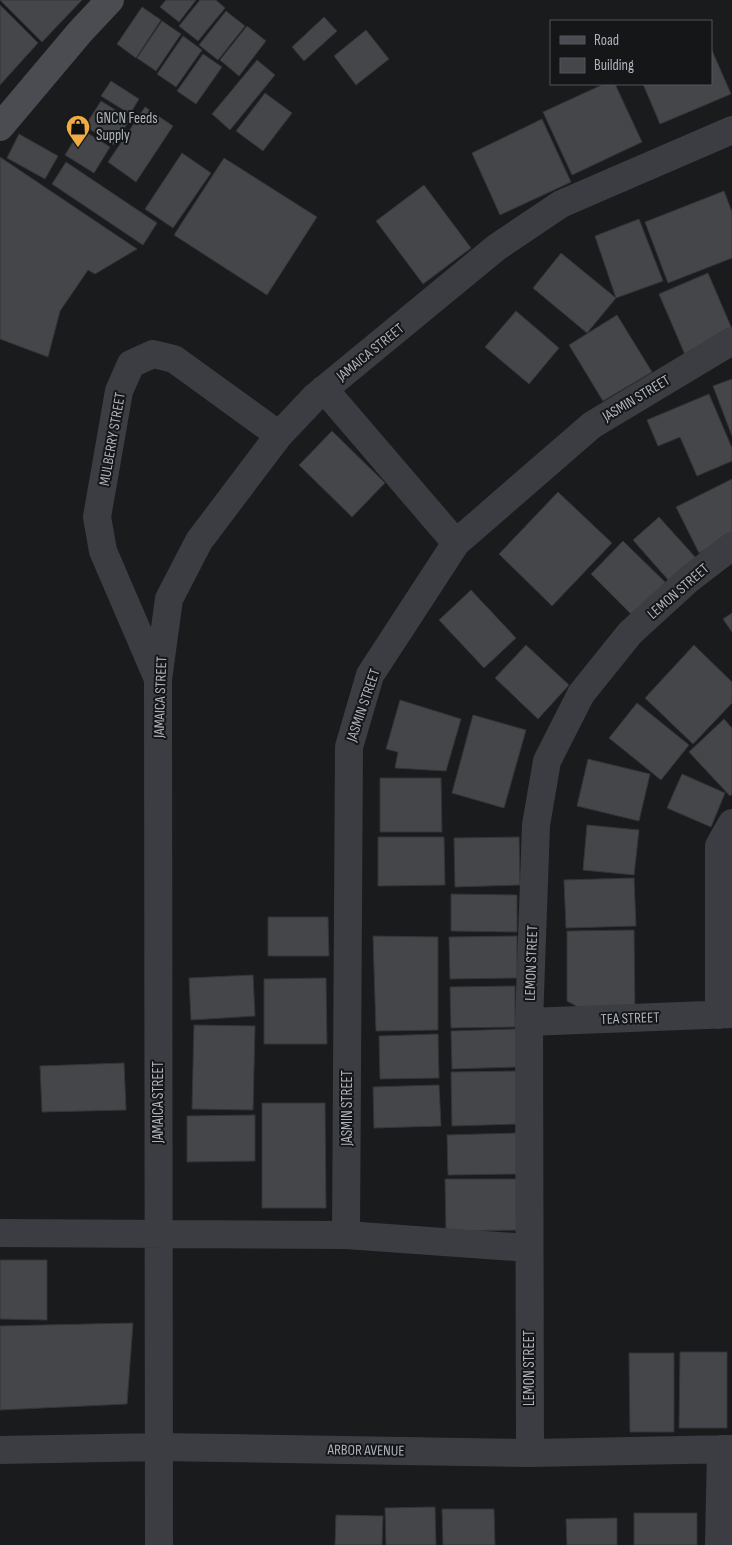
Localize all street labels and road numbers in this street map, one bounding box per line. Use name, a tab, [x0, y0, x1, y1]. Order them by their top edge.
street label: JAMAICA STREET	[332, 319, 408, 386]
street label: JASMIN STREET	[598, 371, 674, 427]
street label: MULBERRY STREET	[95, 391, 130, 487]
street label: LEMON STREET	[643, 559, 713, 623]
street label: JAMAICA STREET	[150, 656, 171, 739]
street label: JASMIN STREET	[342, 666, 385, 745]
street label: LEMON STREET	[521, 925, 542, 1001]
street label: TEA STREET	[600, 1008, 660, 1029]
street label: JAMAICA STREET	[149, 1061, 168, 1144]
street label: JASMIN STREET	[338, 1070, 357, 1147]
street label: LEMON STREET	[520, 1330, 539, 1406]
street label: ARBOR AVENUE	[326, 1440, 405, 1461]

